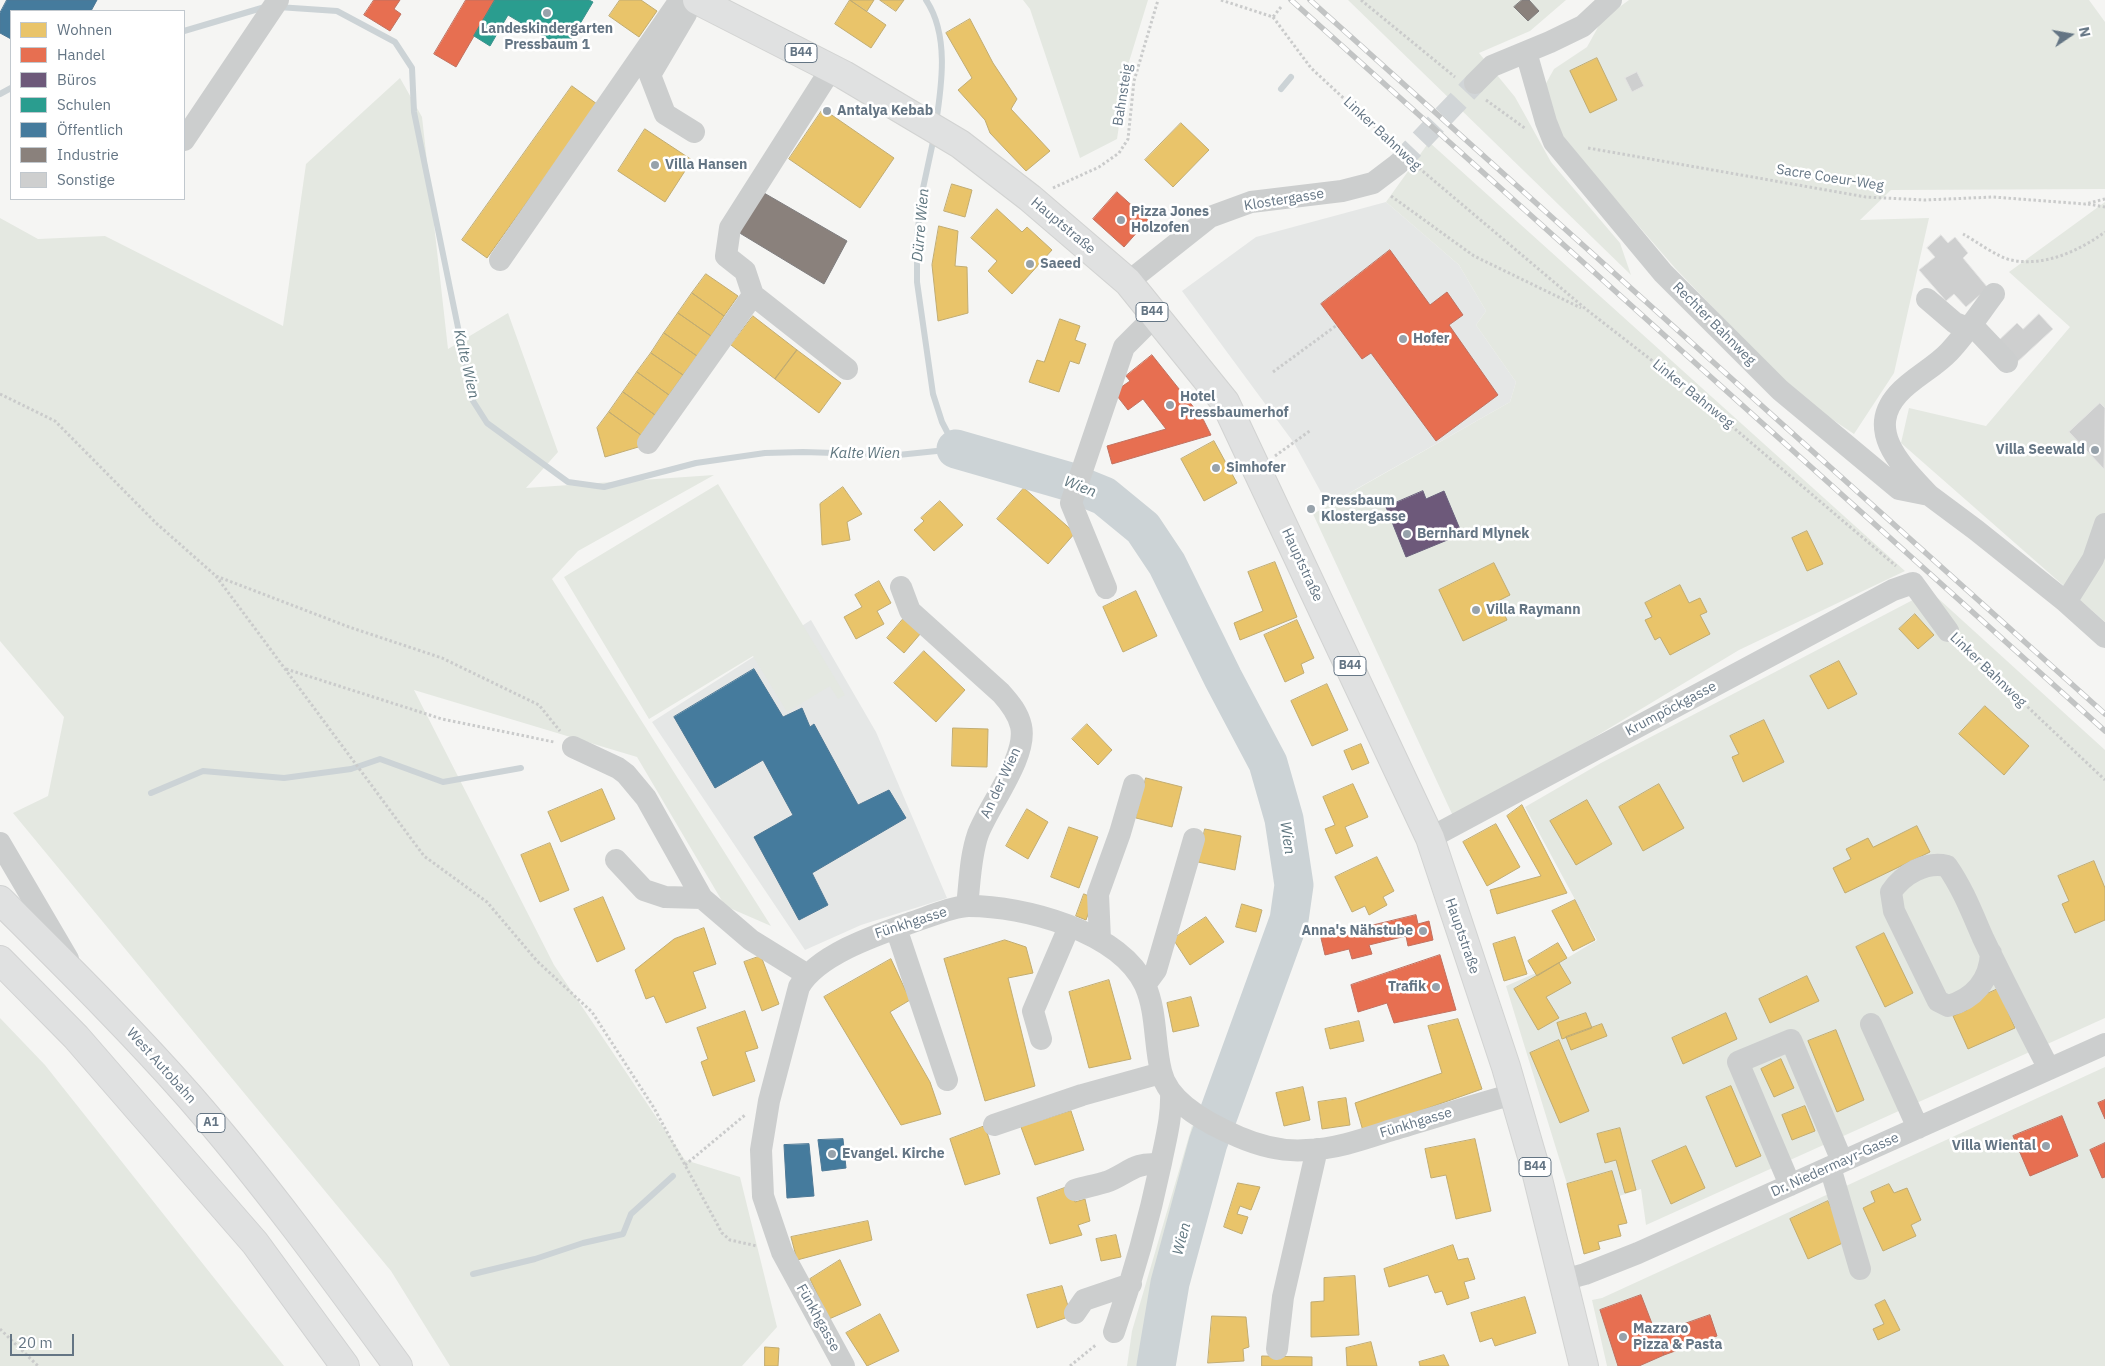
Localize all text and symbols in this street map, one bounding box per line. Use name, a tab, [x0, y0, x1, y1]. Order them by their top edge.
marker: Landeskindergarten Pressbaum 1	[541, 7, 553, 19]
legend	[10, 10, 185, 200]
north arrow	[2045, 10, 2095, 60]
text: Wohnen	[57, 20, 112, 39]
place label: Landeskindergarten Pressbaum 1	[481, 21, 613, 54]
text: N	[2075, 25, 2095, 39]
road number: B44	[785, 44, 817, 62]
text: Handel	[57, 45, 105, 64]
street label: Bahnsteig	[1110, 63, 1136, 127]
text: Büros	[57, 70, 96, 89]
street label: Linker Bahnweg	[1340, 94, 1424, 174]
text: Schulen	[57, 95, 111, 114]
place label: Antalya Kebab	[837, 103, 933, 119]
marker: Antalya Kebab	[821, 105, 833, 117]
text: Öffentlich	[57, 120, 123, 139]
text: Industrie	[57, 145, 119, 164]
place label: Villa Hansen	[665, 157, 747, 173]
marker: Villa Hansen	[649, 159, 661, 171]
street label: Sacre Coeur-Weg	[1775, 161, 1885, 195]
text: Sonstige	[57, 170, 115, 189]
street label: Klostergasse	[1243, 185, 1325, 215]
water label: Dürre Wien	[909, 188, 933, 262]
street label: Hauptstraße	[1027, 194, 1099, 258]
place label: Pizza Jones Holzofen	[1131, 204, 1209, 236]
marker: Pizza Jones Holzofen	[1115, 214, 1127, 226]
place label: Saeed	[1040, 256, 1081, 272]
marker: Saeed	[1024, 258, 1036, 270]
street label: Rechter Bahnweg	[1669, 279, 1759, 369]
road number: B44	[1136, 302, 1168, 322]
water label: Kalte Wien	[449, 328, 483, 400]
place label: Hofer	[1413, 331, 1449, 347]
marker: Hofer	[1397, 333, 1409, 345]
street label: Linker Bahnweg	[1649, 356, 1737, 432]
place label: Hotel Pressbaumerhof	[1180, 389, 1289, 422]
marker: Hotel Pressbaumerhof	[1164, 399, 1176, 411]
place label: Villa Seewald	[1996, 442, 2085, 458]
marker: Villa Seewald	[2089, 444, 2101, 456]
water label: Kalte Wien	[830, 445, 900, 463]
place label: Simhofer	[1226, 460, 1286, 476]
marker: Simhofer	[1210, 462, 1222, 474]
water label: Wien	[1061, 473, 1099, 501]
place label: Pressbaum Klostergasse	[1321, 493, 1406, 526]
marker: Pressbaum Klostergasse	[1305, 503, 1317, 515]
street label: Hauptstraße	[1278, 526, 1326, 604]
place label: Bernhard Mlynek	[1417, 526, 1529, 542]
marker: Bernhard Mlynek	[1401, 528, 1413, 540]
place label: Villa Raymann	[1486, 602, 1581, 618]
marker: Villa Raymann	[1470, 604, 1482, 616]
street label: Linker Bahnweg	[1946, 629, 2030, 711]
road number: B44	[1334, 656, 1366, 676]
street label: Krumpöckgasse	[1623, 678, 1719, 740]
street label: An der Wien	[977, 745, 1025, 821]
water label: Wien	[1276, 820, 1298, 856]
street label: Hauptstraße	[1441, 896, 1483, 976]
street label: Fünkhgasse	[873, 903, 949, 943]
place label: Anna's Nähstube	[1301, 923, 1413, 939]
marker: Anna's Nähstube	[1417, 925, 1429, 937]
place label: Trafik	[1388, 979, 1426, 995]
marker: Trafik	[1430, 981, 1442, 993]
street label: West Autobahn	[123, 1025, 199, 1107]
street label: Fünkhgasse	[1378, 1104, 1454, 1142]
road number: A1	[197, 1114, 225, 1132]
street label: Dr. Niedermayr-Gasse	[1768, 1129, 1902, 1201]
place label: Villa Wiental	[1952, 1138, 2036, 1154]
marker: Villa Wiental	[2040, 1140, 2052, 1152]
place label: Evangel. Kirche	[842, 1146, 945, 1162]
marker: Evangel. Kirche	[826, 1148, 838, 1160]
road number: B44	[1519, 1158, 1551, 1176]
water label: Wien	[1169, 1221, 1195, 1257]
street label: Fünkhgasse	[793, 1281, 843, 1355]
place label: Mazzaro Pizza & Pasta	[1633, 1321, 1723, 1354]
scale bar	[12, 1324, 76, 1356]
marker: Mazzaro Pizza & Pasta	[1617, 1331, 1629, 1343]
text: 20 m	[18, 1333, 53, 1352]

